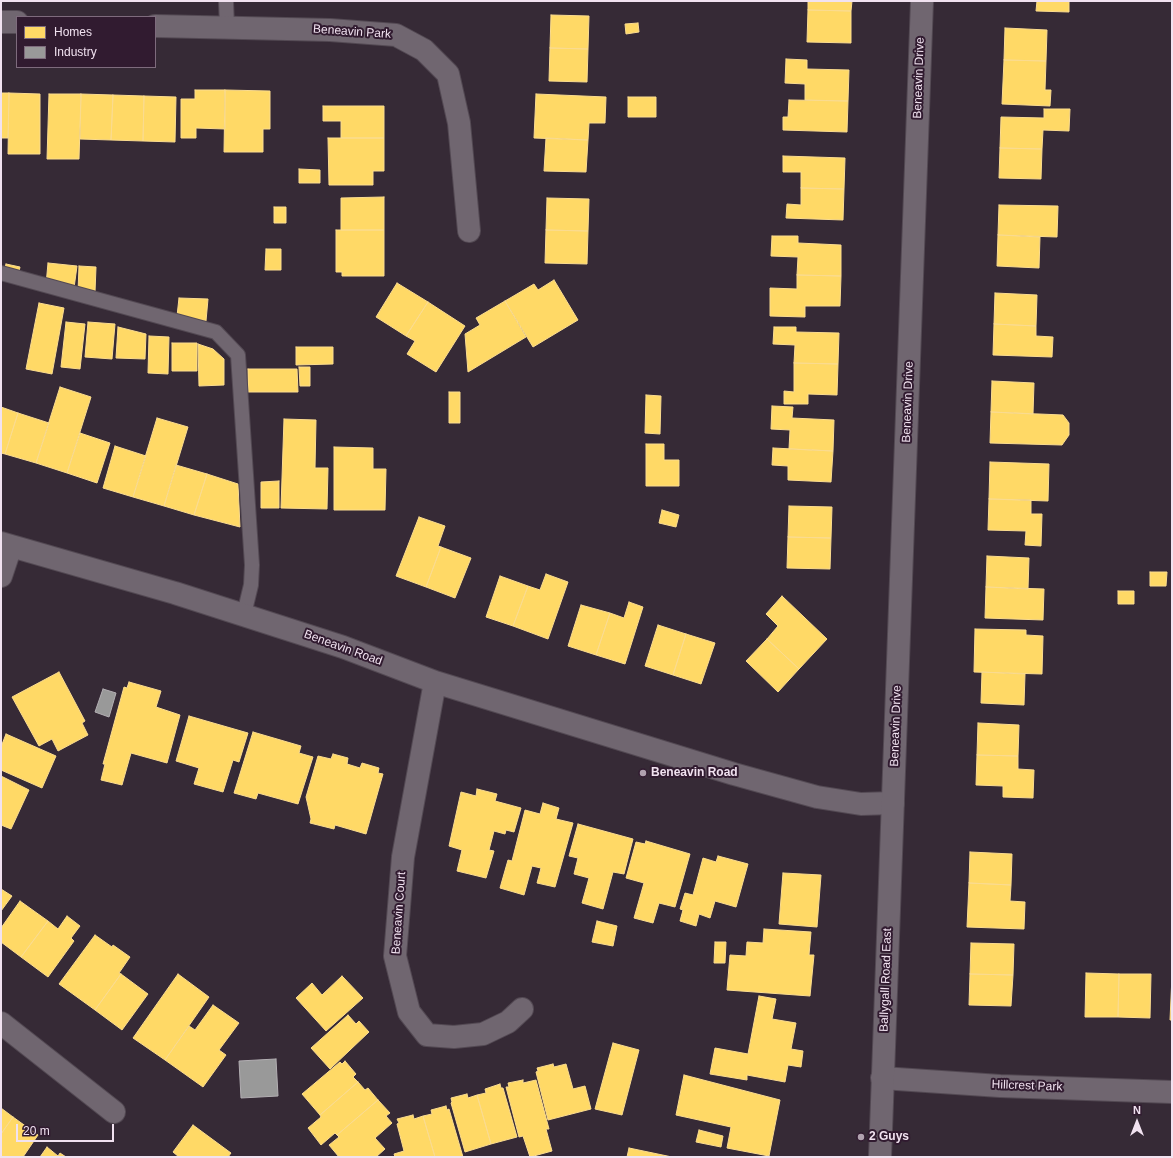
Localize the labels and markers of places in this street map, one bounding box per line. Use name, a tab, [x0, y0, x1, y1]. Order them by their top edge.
place label: Beneavin Road	[651, 766, 738, 780]
marker: Beneavin Road	[638, 768, 648, 778]
place label: 2 Guys	[869, 1130, 909, 1144]
marker: 2 Guys	[856, 1132, 866, 1142]

